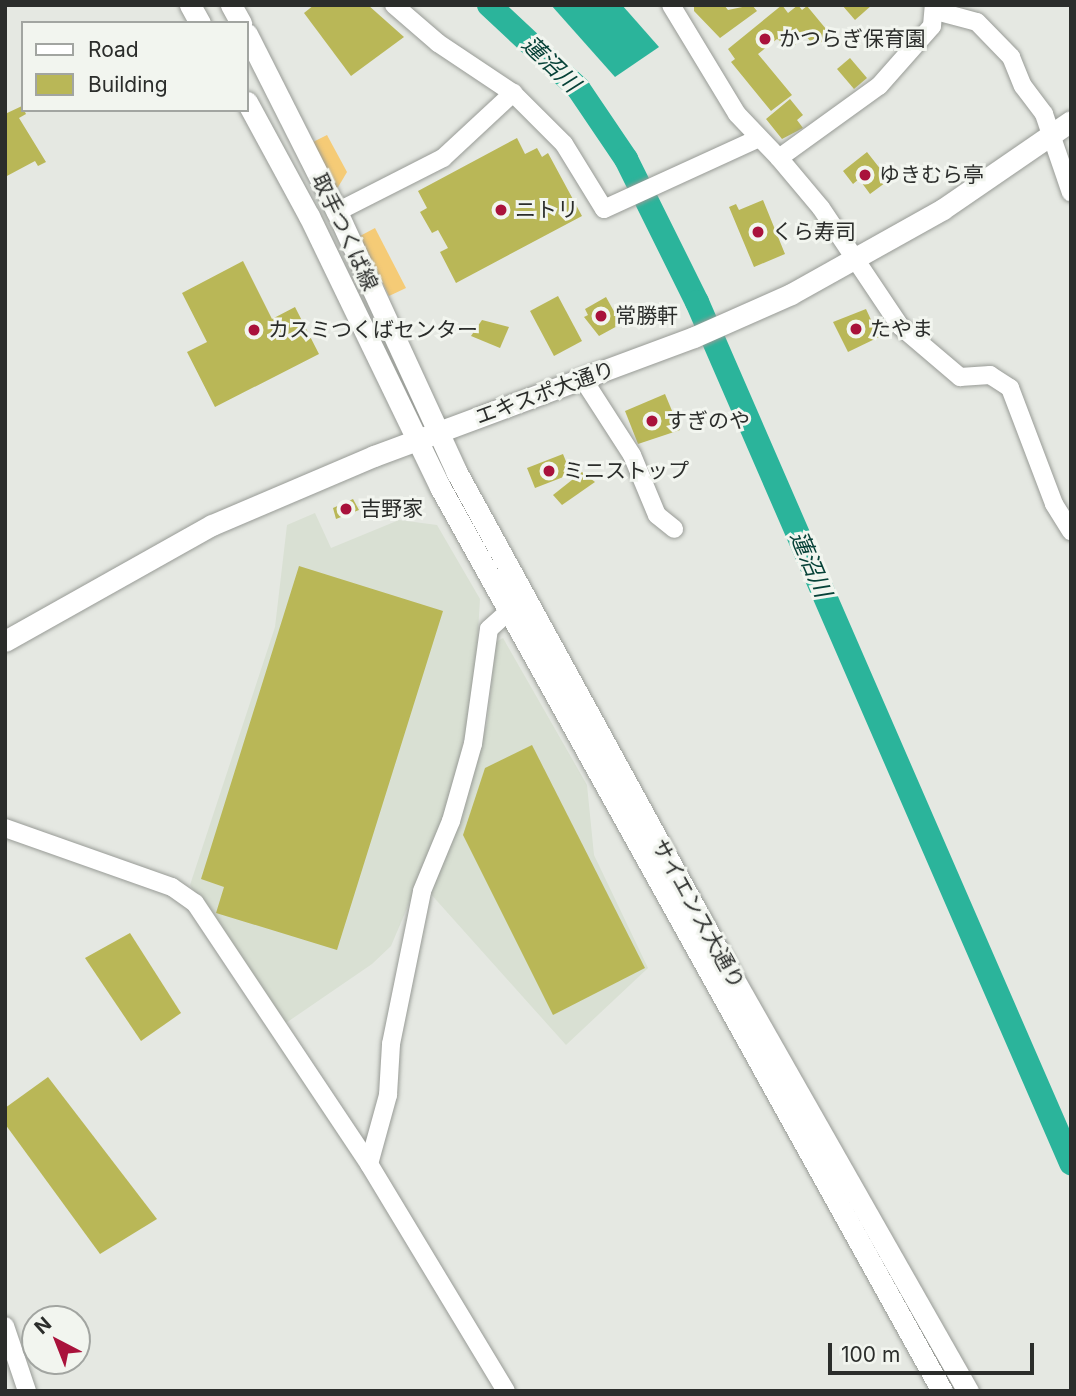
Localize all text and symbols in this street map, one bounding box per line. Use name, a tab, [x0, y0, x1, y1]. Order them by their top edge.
legend	[21, 21, 248, 112]
place label: かつらぎ保育園	[779, 26, 926, 52]
water label: 蓮沼川	[517, 30, 585, 98]
marker: かつらぎ保育園	[757, 31, 773, 47]
text: Road	[88, 37, 139, 62]
text: Building	[88, 72, 168, 97]
place label: ゆきむら亭	[879, 162, 984, 188]
marker: ゆきむら亭	[857, 167, 873, 183]
street label: 取手つくば線	[307, 170, 383, 294]
place label: ニトリ	[515, 197, 578, 223]
marker: ニトリ	[493, 202, 509, 218]
place label: くら寿司	[772, 219, 856, 245]
marker: くら寿司	[750, 224, 766, 240]
place label: 常勝軒	[615, 303, 678, 329]
marker: 常勝軒	[593, 308, 609, 324]
place label: たやま	[870, 316, 933, 342]
place label: カスミつくばセンター	[268, 317, 478, 343]
marker: たやま	[848, 321, 864, 337]
marker: カスミつくばセンター	[246, 322, 262, 338]
street label: エキスポ大通り	[472, 356, 618, 430]
place label: すぎのや	[666, 408, 750, 434]
marker: すぎのや	[644, 413, 660, 429]
place label: ミニストップ	[563, 458, 689, 484]
marker: ミニストップ	[541, 463, 557, 479]
place label: 吉野家	[360, 496, 423, 522]
marker: 吉野家	[338, 501, 354, 517]
water label: 蓮沼川	[785, 527, 837, 601]
street label: サイエンス大通り	[646, 834, 750, 994]
north arrow	[21, 1305, 91, 1375]
text: N	[30, 1312, 56, 1339]
scale bar	[831, 1330, 1038, 1374]
text: 100 m	[841, 1342, 900, 1367]

